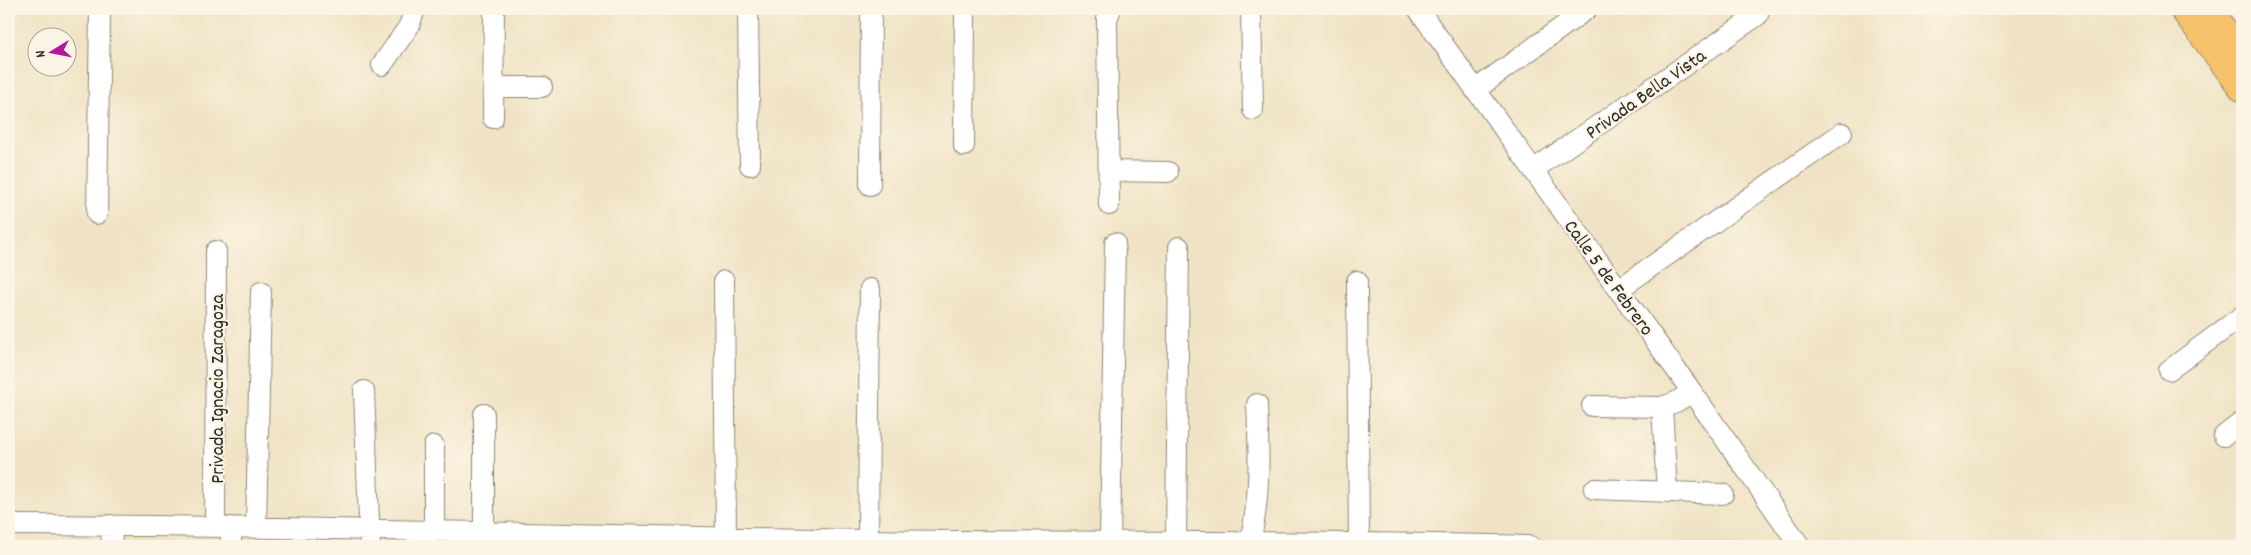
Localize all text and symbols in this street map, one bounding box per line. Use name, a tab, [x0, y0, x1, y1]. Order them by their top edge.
north arrow	[28, 28, 78, 78]
street label: Privada Bella Vista	[1581, 43, 1713, 147]
text: N	[31, 49, 52, 59]
street label: Calle 5 de Febrero	[1556, 215, 1659, 343]
street label: Privada Ignacio Zaragoza	[205, 294, 233, 484]

